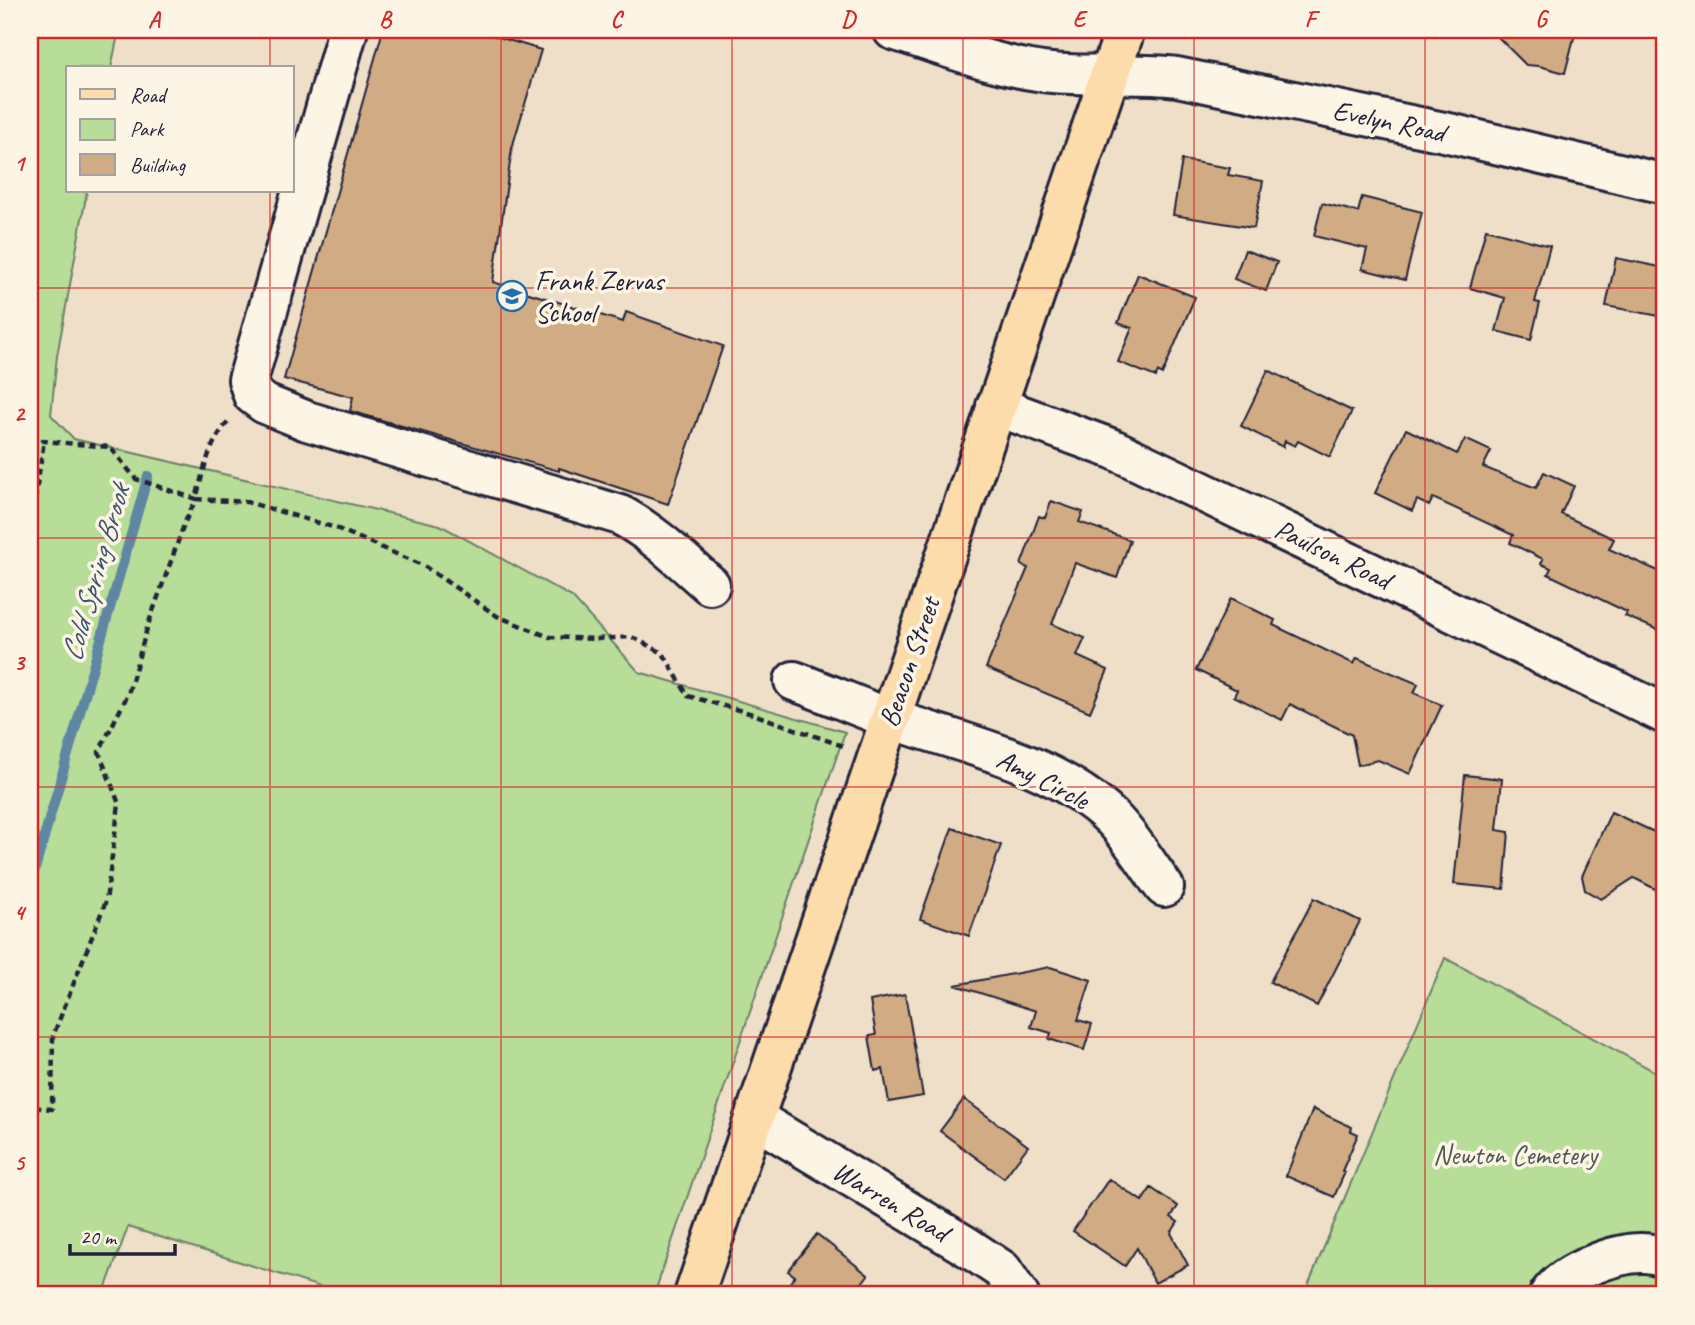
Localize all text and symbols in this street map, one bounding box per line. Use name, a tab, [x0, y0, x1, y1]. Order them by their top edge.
text: A	[148, 5, 162, 34]
text: B	[379, 5, 393, 34]
text: C	[611, 5, 625, 34]
text: D	[841, 5, 857, 34]
text: E	[1073, 5, 1089, 34]
text: F	[1305, 5, 1321, 34]
text: G	[1535, 5, 1550, 34]
legend	[66, 66, 294, 192]
text: Road	[130, 82, 169, 108]
street label: Evelyn Road	[1330, 92, 1452, 151]
text: Park	[130, 116, 165, 142]
text: 1	[14, 149, 27, 178]
text: Building	[130, 152, 187, 178]
place label: Frank Zervas School	[535, 263, 666, 330]
school or university icon: Frank Zervas School	[495, 279, 529, 313]
text: 2	[14, 399, 27, 428]
water label: Cold Spring Brook	[52, 476, 140, 665]
street label: Paulson Road	[1269, 511, 1400, 599]
street label: Beacon Street	[871, 590, 948, 731]
text: 3	[14, 648, 27, 677]
street label: Amy Circle	[991, 741, 1096, 818]
text: 4	[14, 898, 27, 927]
park label: Newton Cemetery	[1433, 1137, 1600, 1172]
text: 5	[14, 1148, 26, 1177]
street label: Warren Road	[827, 1153, 959, 1251]
scale bar	[70, 1213, 175, 1257]
text: 20 m	[80, 1224, 118, 1250]

